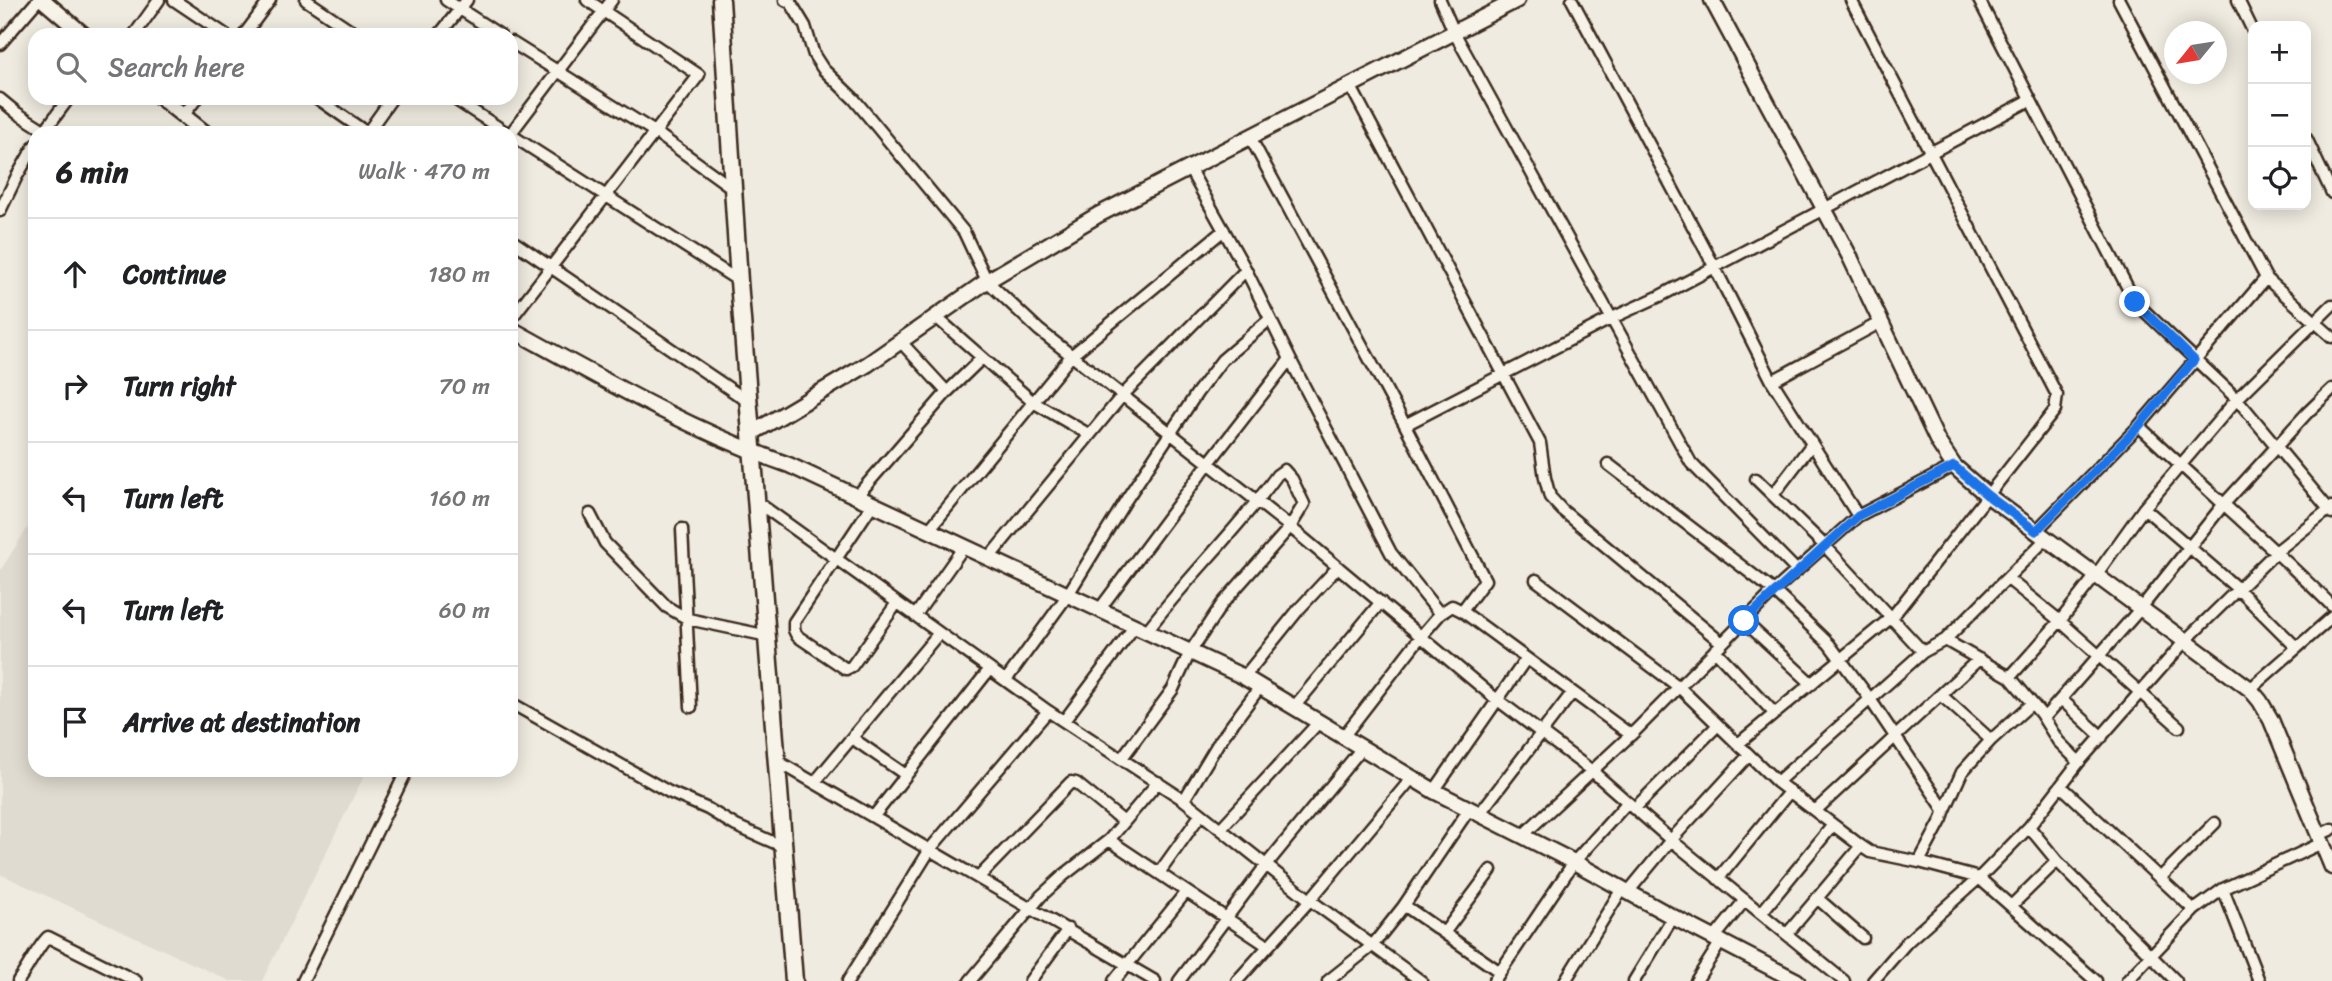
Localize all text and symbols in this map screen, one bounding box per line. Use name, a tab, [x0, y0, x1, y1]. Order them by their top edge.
north arrow	[2164, 21, 2227, 84]
map controls	[2248, 21, 2311, 210]
button: +	[2248, 21, 2311, 84]
search box	[28, 28, 518, 105]
text: Search here	[108, 44, 245, 90]
icon: search	[52, 48, 90, 86]
button: −	[2248, 84, 2311, 147]
text: 6 min	[56, 145, 128, 199]
button: locate	[2248, 147, 2311, 210]
text: Walk · 470 m	[358, 151, 490, 192]
text: Continue	[123, 251, 226, 297]
text: 180 m	[428, 254, 490, 295]
icon: ahead	[56, 255, 94, 293]
route end	[2119, 286, 2150, 317]
text: Turn right	[123, 363, 236, 409]
text: 70 m	[439, 366, 490, 407]
icon: right	[56, 367, 94, 405]
text: Turn left	[123, 475, 223, 521]
text: 160 m	[429, 478, 490, 519]
icon: left	[56, 479, 94, 517]
text: Turn left	[123, 587, 223, 633]
text: 60 m	[439, 590, 490, 631]
icon: left	[56, 591, 94, 629]
route start	[1728, 605, 1759, 636]
text: Arrive at destination	[123, 699, 360, 745]
icon: arrive	[56, 703, 94, 741]

